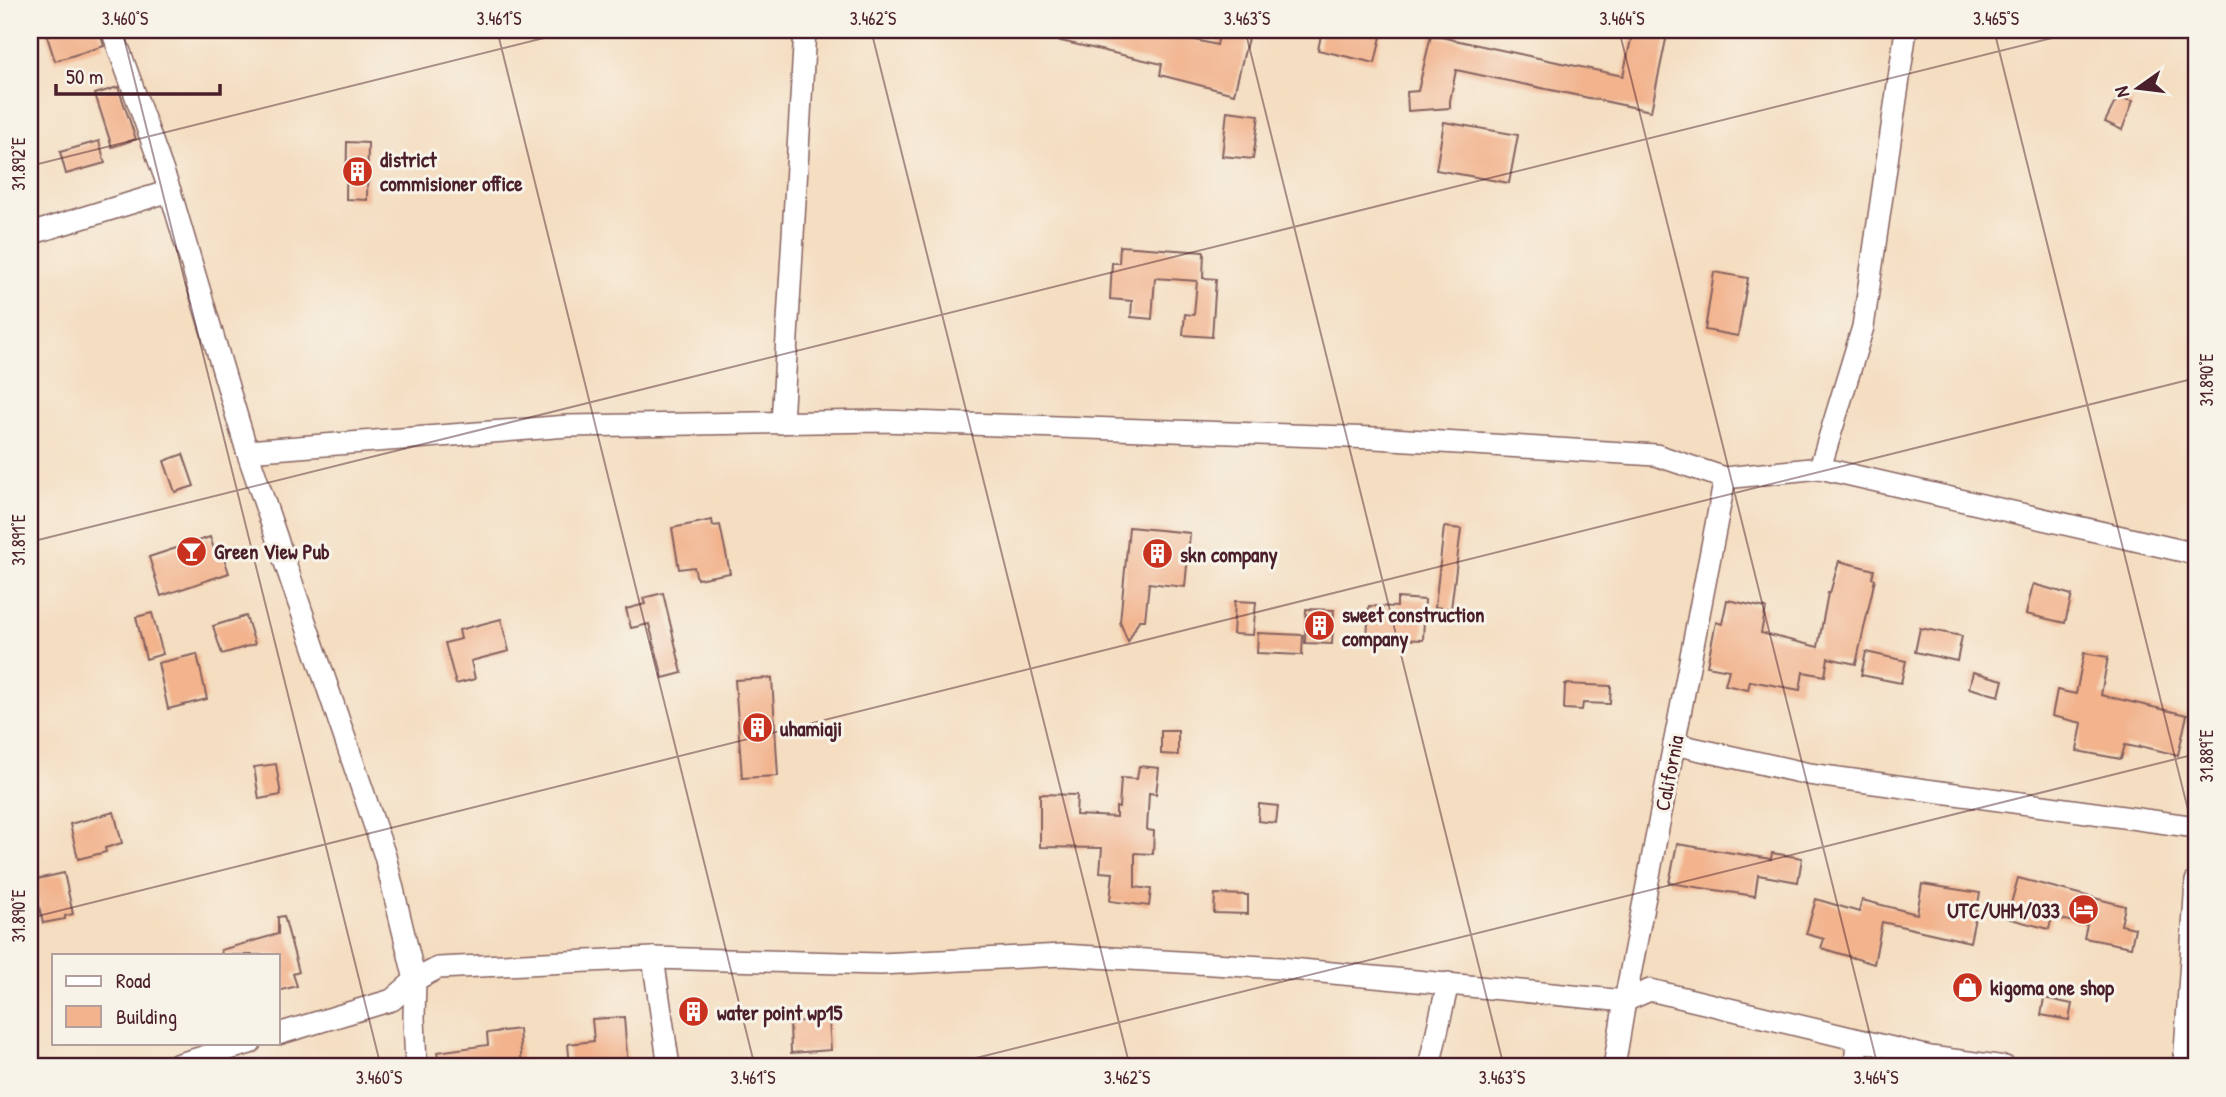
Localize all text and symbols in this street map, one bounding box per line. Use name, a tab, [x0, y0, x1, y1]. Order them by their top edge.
text: 3.460°S	[102, 6, 148, 31]
text: 3.461°S	[477, 6, 521, 31]
text: 3.462°S	[850, 6, 896, 31]
text: 3.463°S	[1224, 6, 1270, 31]
text: 3.464°S	[1599, 6, 1645, 31]
text: 3.465°S	[1973, 6, 2019, 31]
scale bar	[56, 52, 220, 96]
north arrow	[2104, 52, 2174, 122]
text: 50 m	[66, 62, 103, 91]
text: N	[2108, 84, 2135, 100]
text: 31.892°E	[6, 137, 31, 191]
place label: district commisioner office	[380, 145, 523, 198]
building icon: district commisioner office	[340, 154, 374, 188]
text: 31.890°E	[2194, 353, 2219, 407]
text: 31.891°E	[6, 514, 31, 566]
bar icon: Green View Pub	[174, 534, 208, 568]
place label: Green View Pub	[214, 537, 330, 566]
building icon: skn company	[1140, 537, 1174, 571]
place label: skn company	[1180, 540, 1278, 570]
place label: sweet construction company	[1342, 600, 1485, 654]
building icon: sweet construction company	[1302, 609, 1336, 643]
building icon: uhamiaji	[740, 711, 774, 745]
place label: uhamiaji	[780, 714, 842, 743]
text: 31.889°E	[2194, 730, 2219, 782]
street label: California	[1647, 733, 1691, 813]
text: 31.890°E	[6, 889, 31, 943]
hotel icon: UTC/UHM/033	[2066, 893, 2100, 927]
place label: UTC/UHM/033	[1947, 896, 2061, 925]
legend	[52, 954, 280, 1044]
text: Road	[116, 966, 150, 995]
shop icon: kigoma one shop	[1950, 970, 1984, 1004]
place label: kigoma one shop	[1990, 973, 2115, 1003]
building icon: water point wp15	[677, 995, 711, 1029]
place label: water point wp15	[717, 998, 842, 1028]
text: Building	[116, 1002, 177, 1031]
text: 3.460°S	[356, 1065, 402, 1090]
text: 3.461°S	[731, 1065, 775, 1090]
text: 3.462°S	[1104, 1065, 1150, 1090]
text: 3.463°S	[1479, 1065, 1525, 1090]
text: 3.464°S	[1853, 1065, 1899, 1090]

